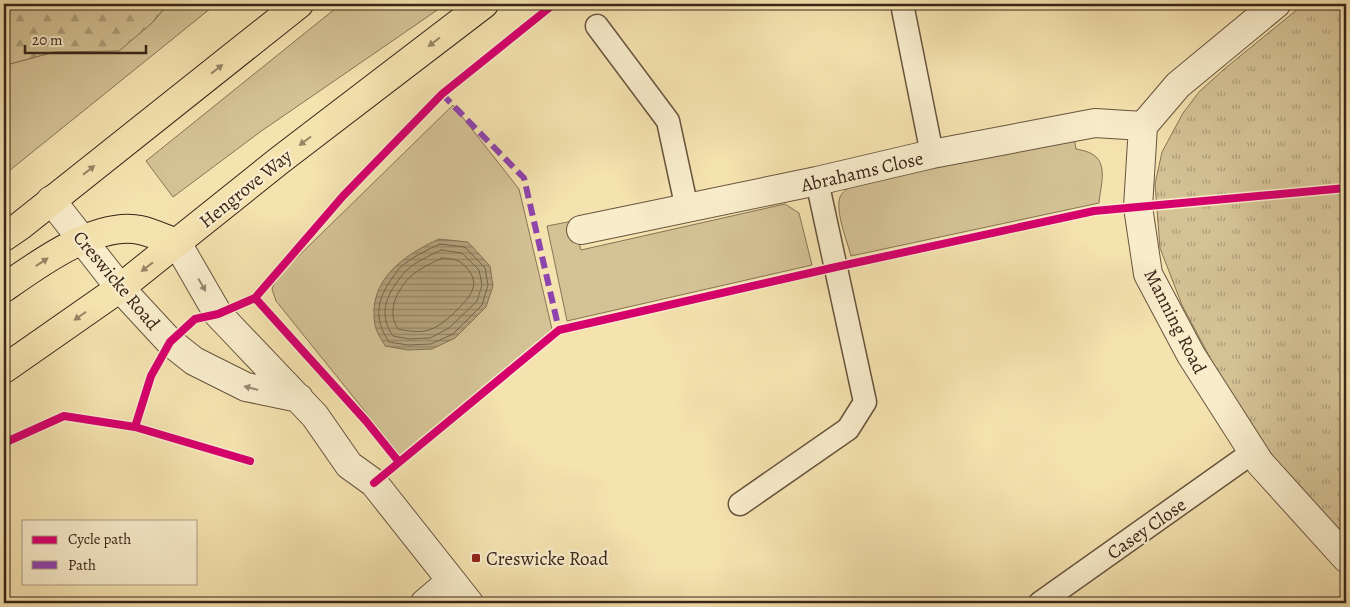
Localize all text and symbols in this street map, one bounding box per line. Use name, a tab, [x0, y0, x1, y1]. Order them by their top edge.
scale bar	[25, 22, 146, 54]
text: 20 m	[32, 30, 63, 50]
one-way arrow	[428, 37, 441, 48]
one-way arrow	[210, 63, 223, 74]
one-way arrow	[298, 136, 312, 146]
street label: Hengrove Way	[194, 143, 298, 234]
street label: Abrahams Close	[798, 145, 926, 199]
one-way arrow	[82, 164, 95, 175]
street label: Creswicke Road	[67, 225, 166, 337]
one-way arrow	[35, 257, 49, 266]
one-way arrow	[141, 261, 154, 272]
street label: Manning Road	[1138, 265, 1213, 379]
one-way arrow	[197, 279, 206, 292]
one-way arrow	[73, 311, 86, 321]
one-way arrow	[243, 383, 258, 391]
street label: Casey Close	[1102, 492, 1191, 566]
legend	[22, 520, 198, 584]
text: Cycle path	[68, 529, 131, 549]
place label: Creswicke Road	[486, 546, 609, 572]
marker: Creswicke Road	[470, 552, 482, 564]
text: Path	[68, 555, 96, 575]

